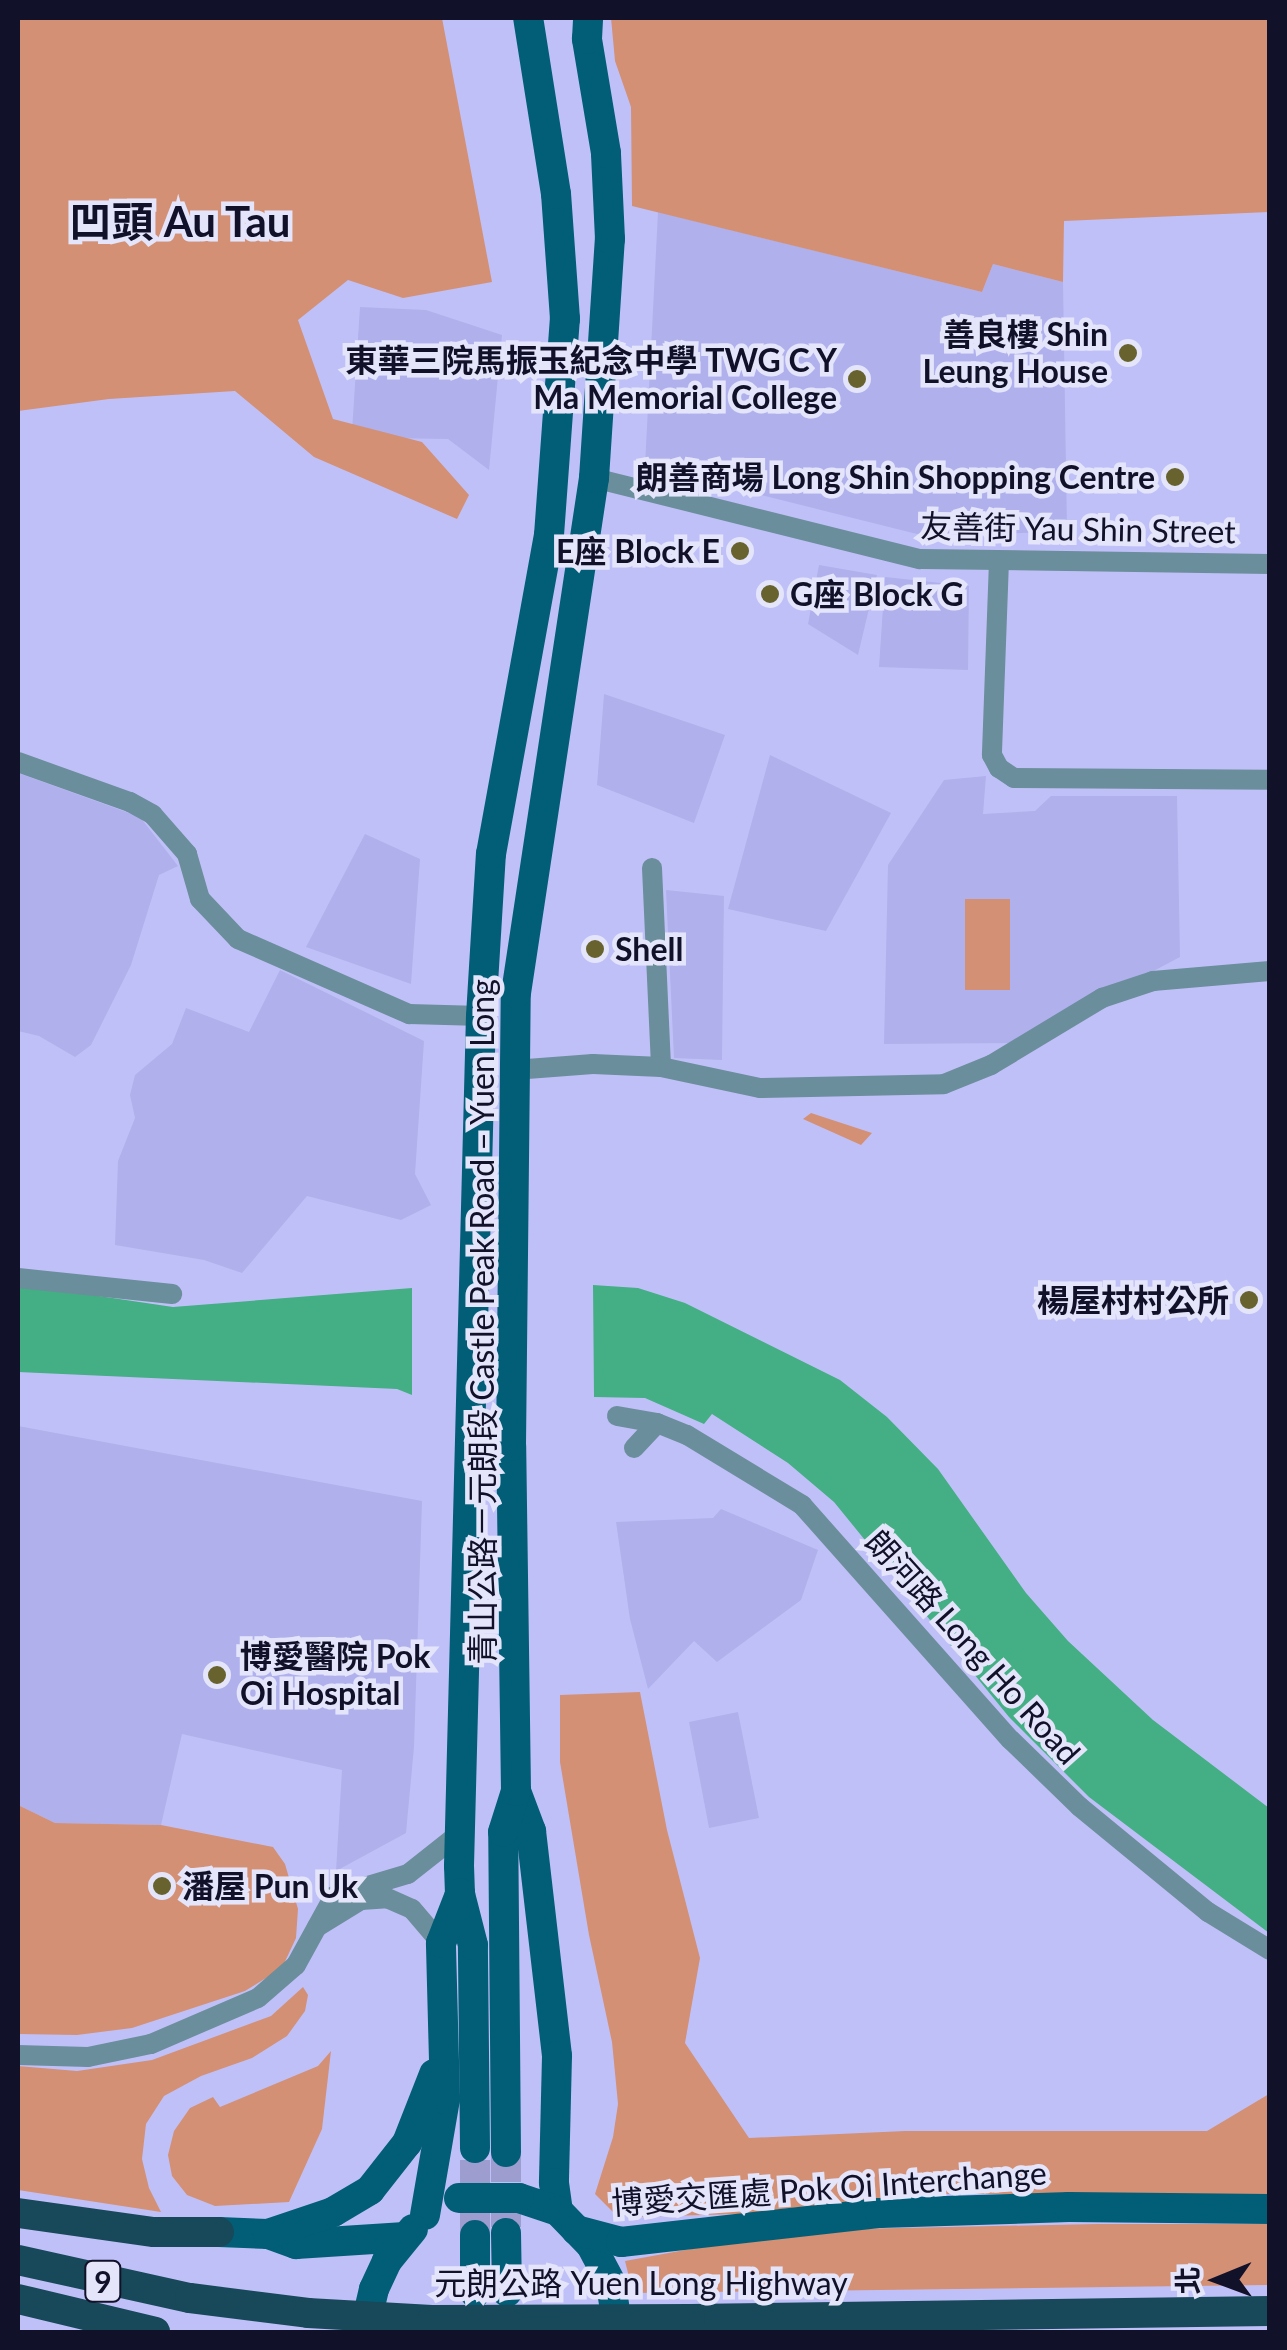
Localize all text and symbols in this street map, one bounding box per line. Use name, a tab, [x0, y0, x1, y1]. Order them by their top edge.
district label: 凹頭 Au Tau	[69, 196, 291, 246]
place label: 善良樓 Shin Leung House	[923, 316, 1108, 391]
place label: 東華三院馬振玉紀念中學 TWG C Y Ma Memorial College	[344, 342, 837, 417]
marker: 善良樓 Shin Leung House	[1117, 342, 1139, 364]
marker: 東華三院馬振玉紀念中學 TWG C Y Ma Memorial College	[846, 368, 868, 390]
place label: 朗善商場 Long Shin Shopping Centre	[636, 458, 1155, 496]
marker: 朗善商場 Long Shin Shopping Centre	[1164, 466, 1186, 488]
street label: 友善街 Yau Shin Street	[920, 507, 1236, 551]
place label: E座 Block E	[556, 532, 720, 570]
marker: E座 Block E	[729, 540, 751, 562]
place label: G座 Block G	[790, 575, 964, 613]
marker: G座 Block G	[759, 583, 781, 605]
place label: Shell	[615, 930, 683, 968]
marker: Shell	[584, 938, 606, 960]
street label: 青山公路－元朗段 Castle Peak Road – Yuen Long	[463, 979, 501, 1665]
place label: 楊屋村村公所	[1037, 1281, 1229, 1319]
marker: 楊屋村村公所	[1238, 1289, 1260, 1311]
street label: 朗河路 Long Ho Road	[858, 1522, 1088, 1772]
place label: 博愛醫院 Pok Oi Hospital	[240, 1638, 430, 1713]
marker: 博愛醫院 Pok Oi Hospital	[204, 1662, 230, 1688]
place label: 潘屋 Pun Uk	[182, 1867, 358, 1905]
marker: 潘屋 Pun Uk	[151, 1875, 173, 1897]
street label: 博愛交匯處 Pok Oi Interchange	[610, 2154, 1048, 2222]
north arrow	[1167, 2230, 1267, 2330]
road number: 9	[83, 2256, 123, 2306]
street label: 元朗公路 Yuen Long Highway	[434, 2264, 848, 2302]
text: 北	[1170, 2266, 1204, 2295]

